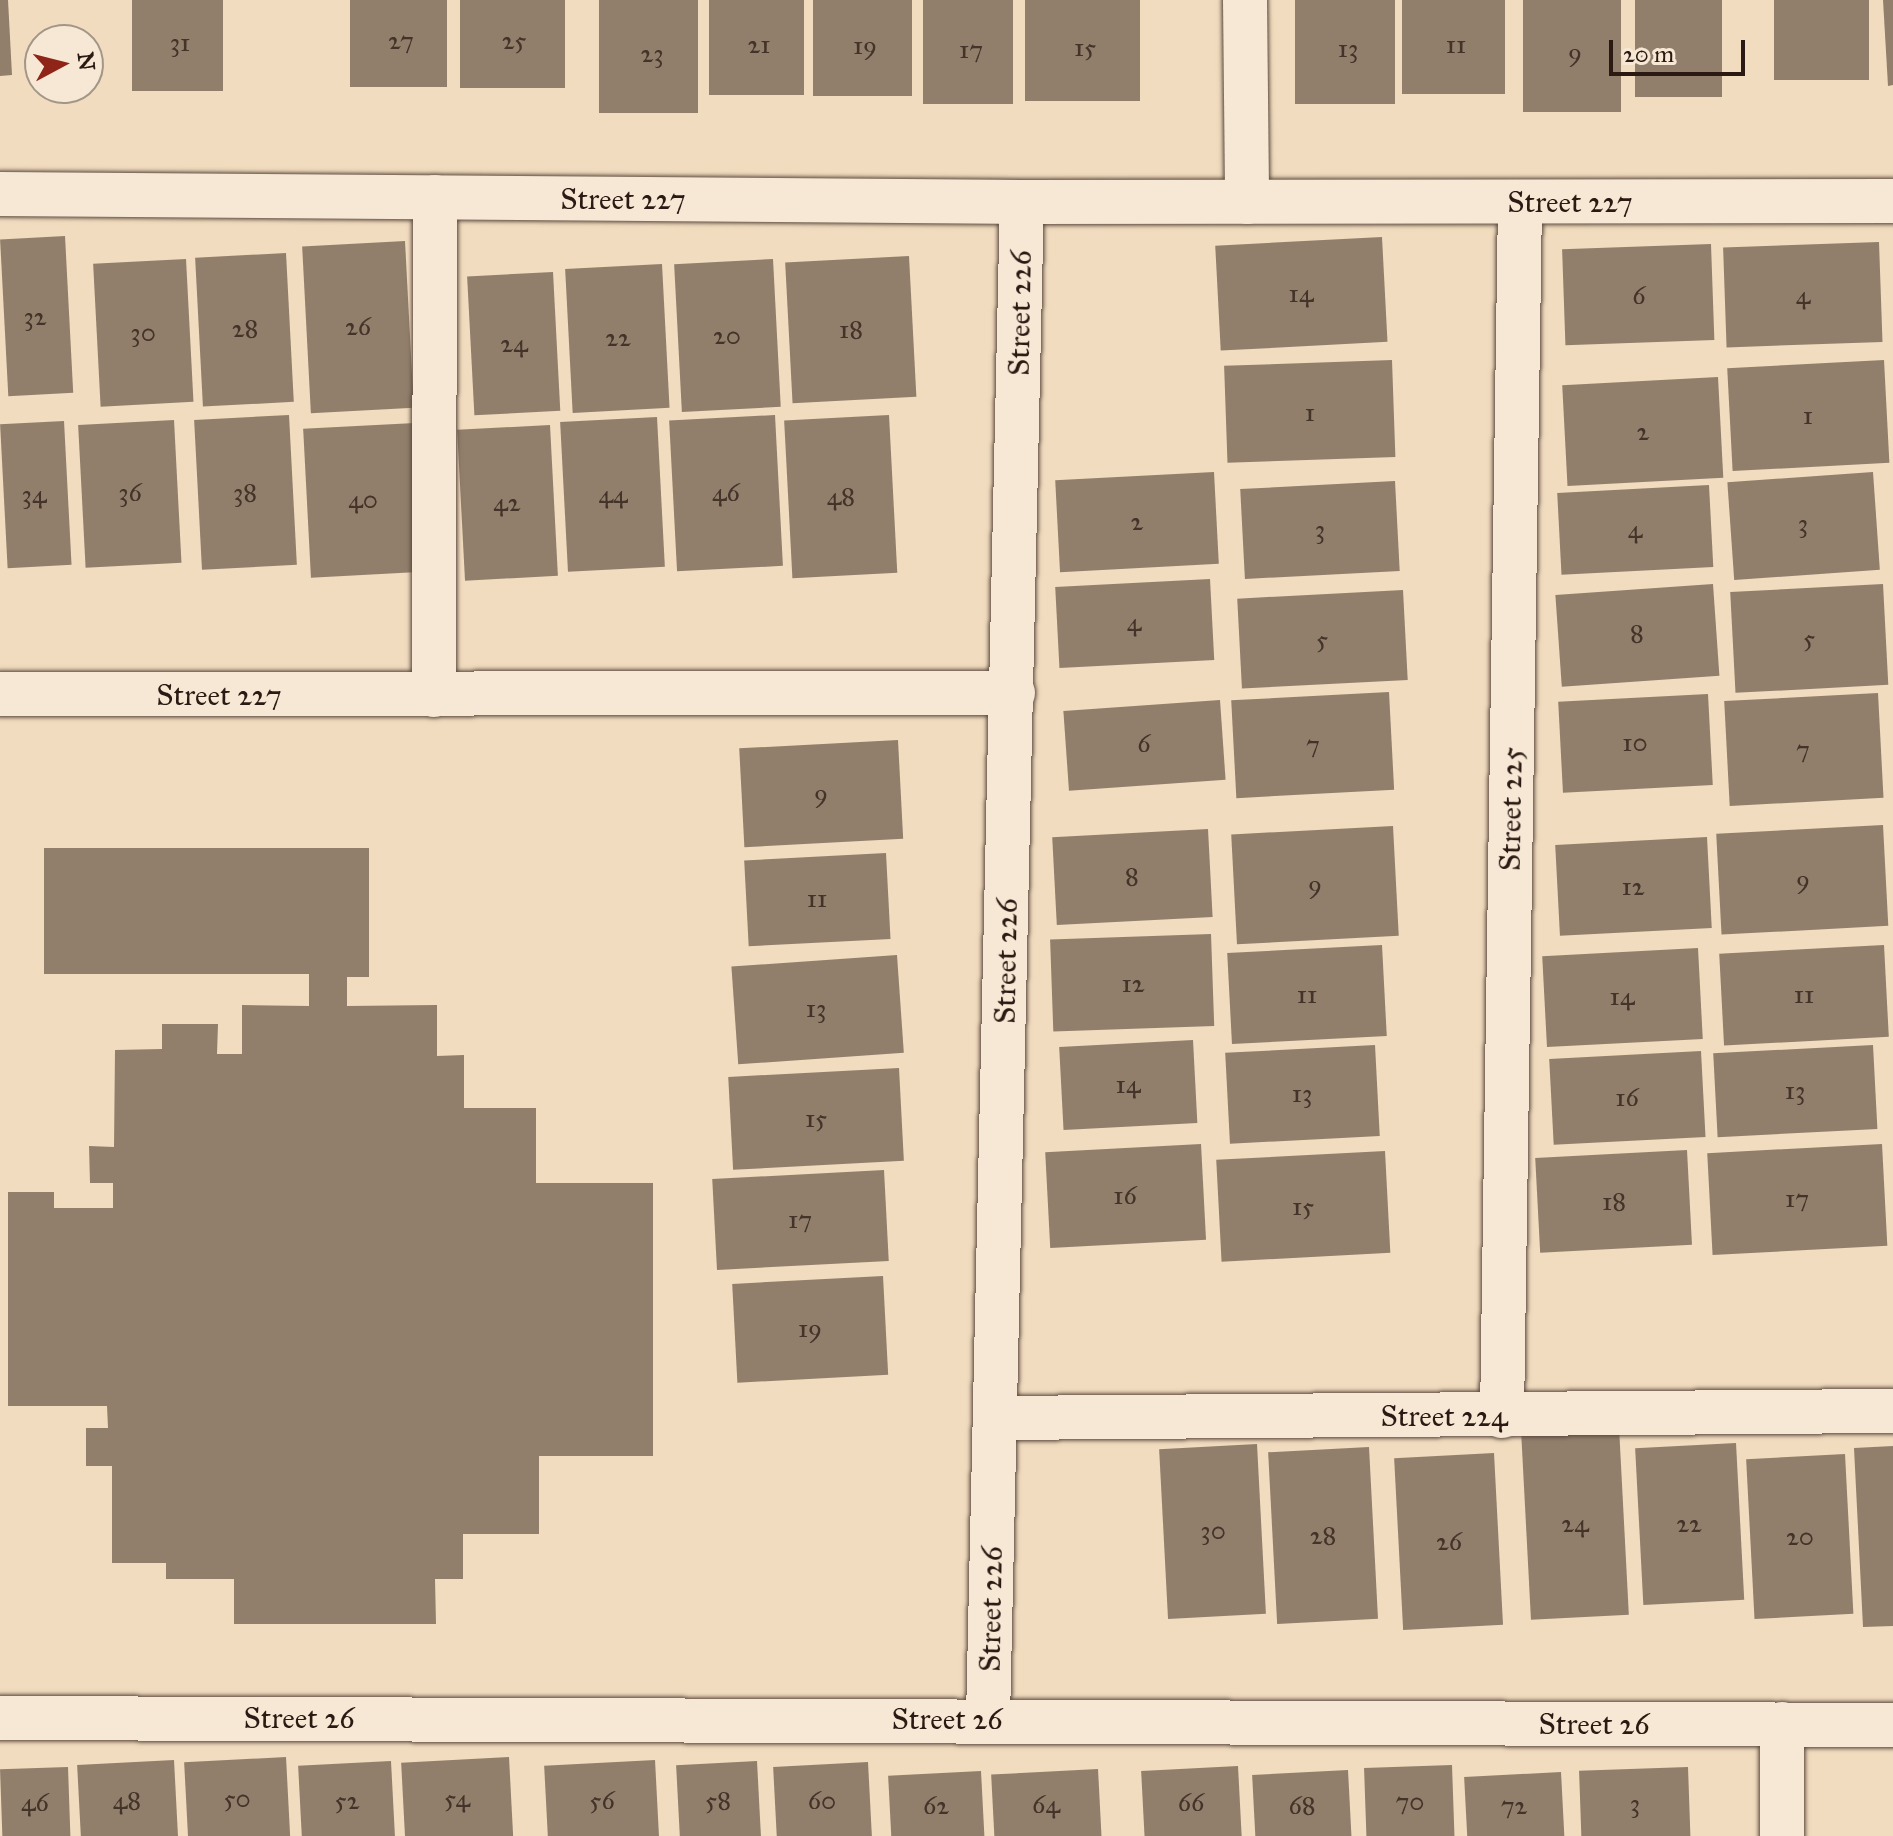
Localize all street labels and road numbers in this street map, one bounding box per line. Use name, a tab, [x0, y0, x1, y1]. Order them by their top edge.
street label: Street 227	[560, 181, 686, 217]
street label: Street 227	[1507, 184, 1633, 220]
street label: Street 226	[1001, 250, 1039, 376]
street label: Street 227	[156, 677, 282, 713]
street label: Street 225	[1492, 747, 1530, 871]
street label: Street 226	[987, 898, 1025, 1024]
street label: Street 224	[1380, 1398, 1508, 1434]
street label: Street 226	[972, 1546, 1010, 1672]
street label: Street 26	[243, 1700, 355, 1736]
street label: Street 26	[891, 1701, 1003, 1737]
street label: Street 26	[1538, 1706, 1650, 1742]

